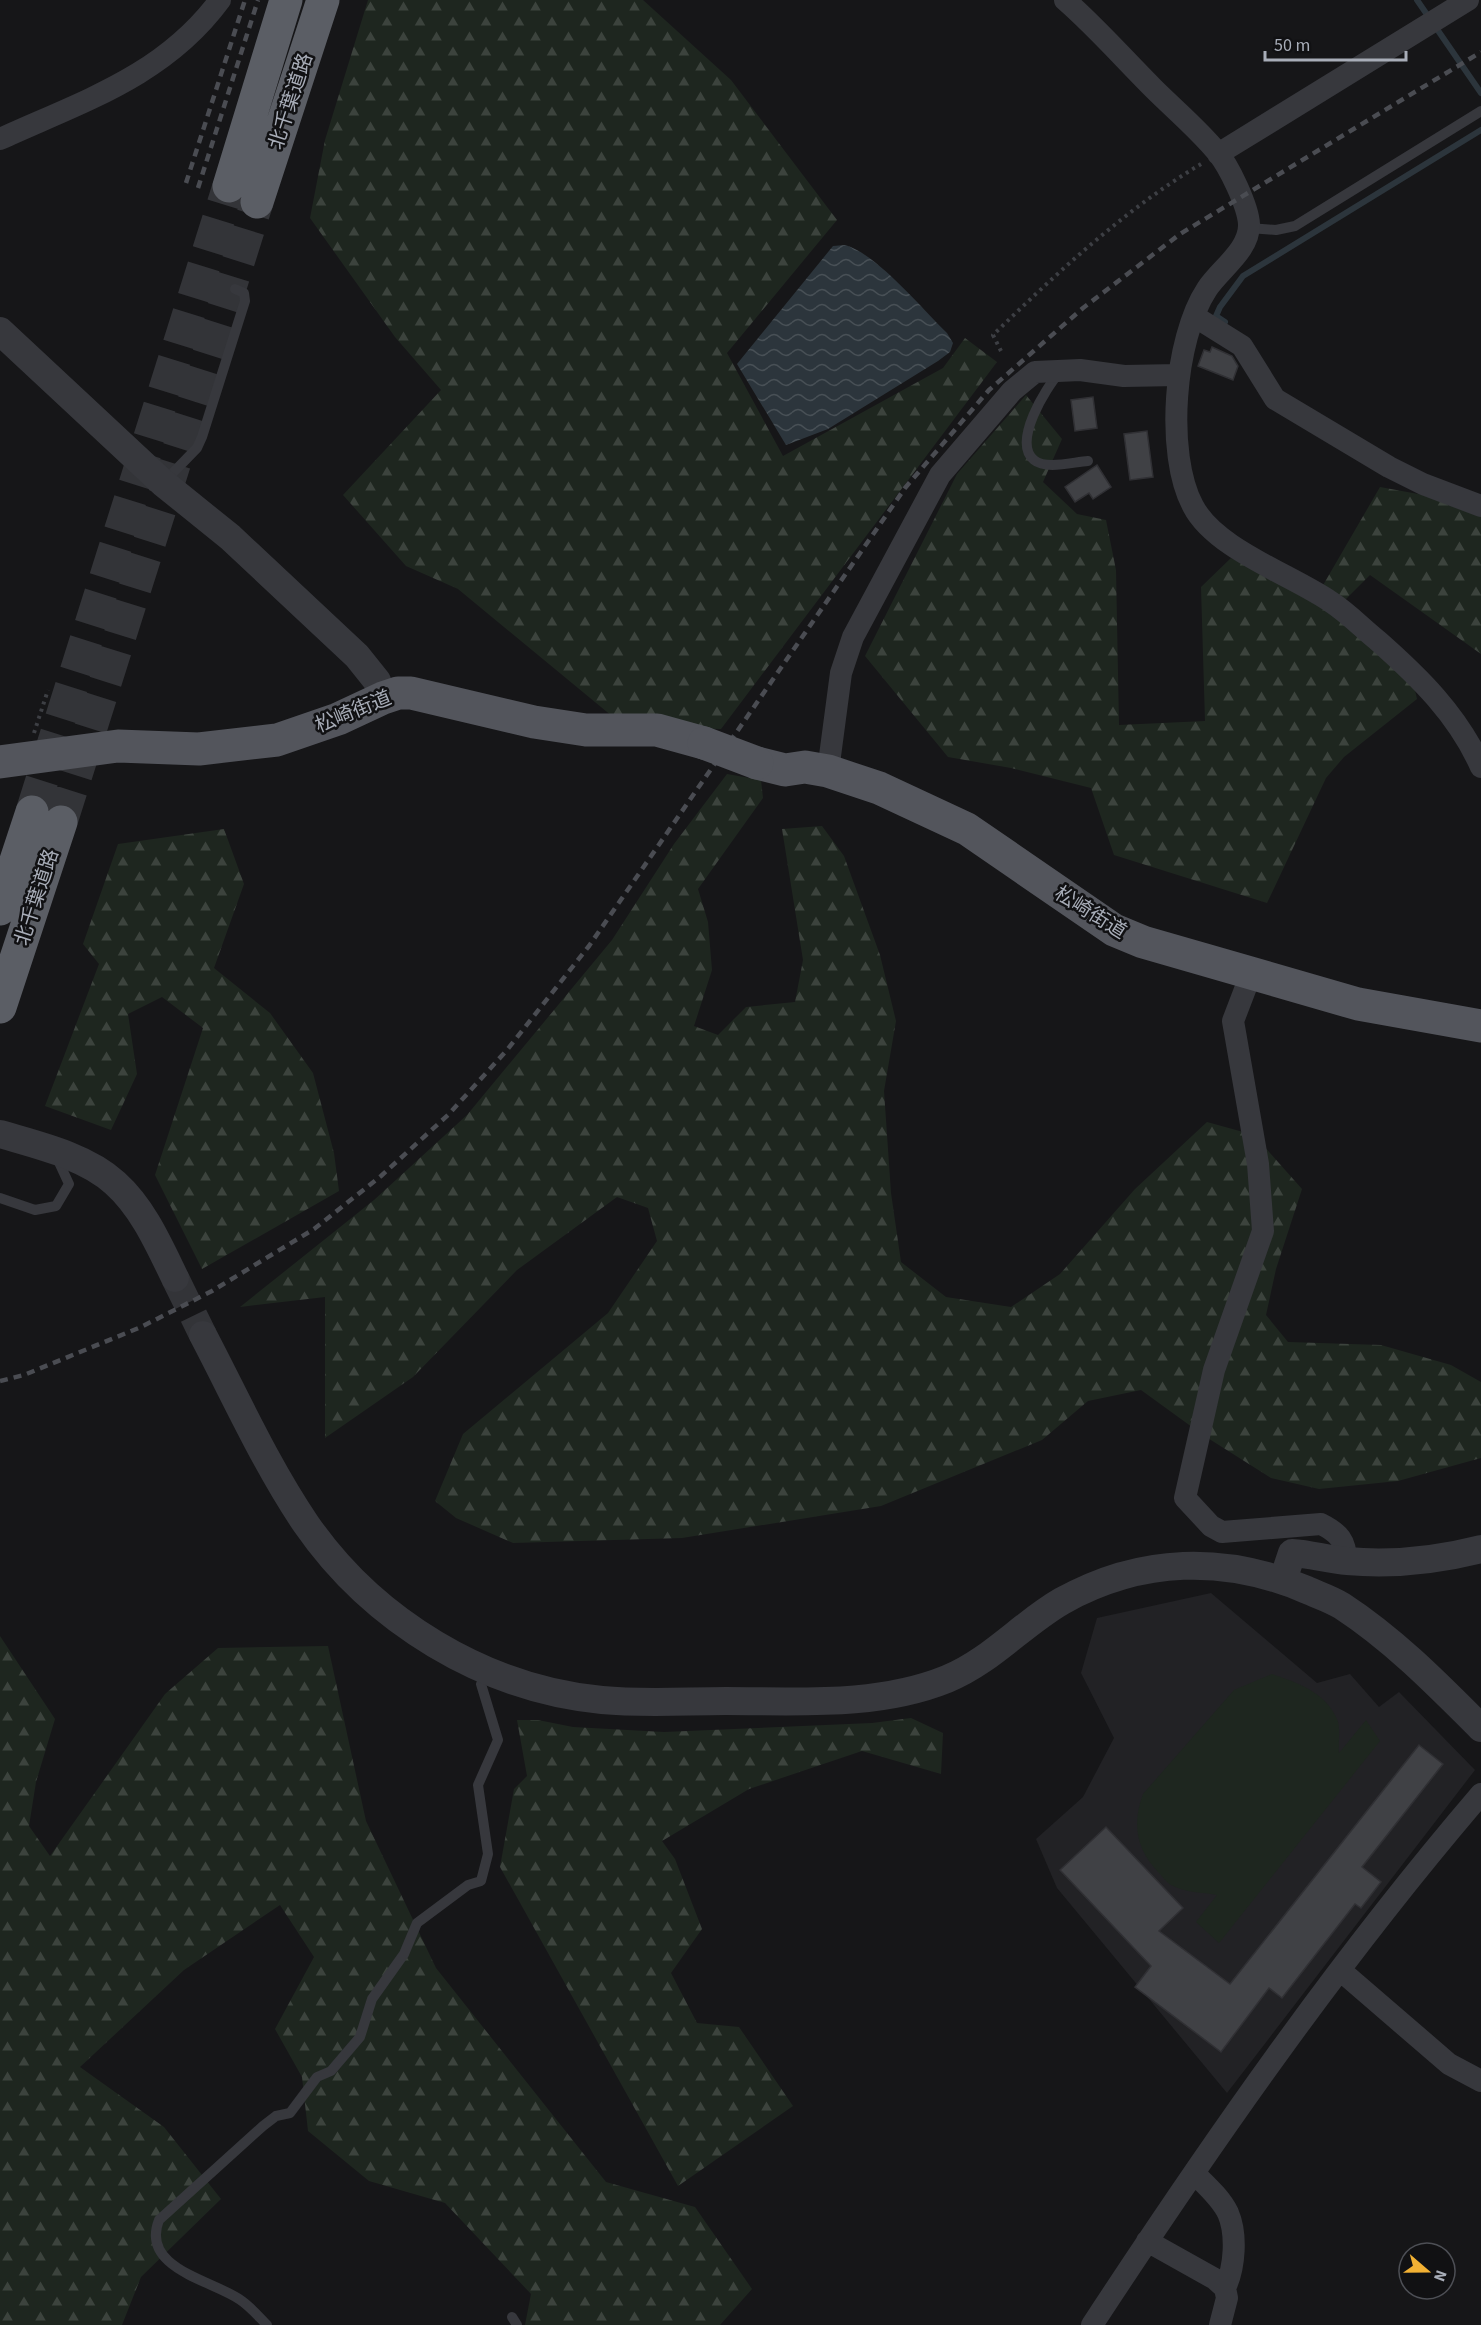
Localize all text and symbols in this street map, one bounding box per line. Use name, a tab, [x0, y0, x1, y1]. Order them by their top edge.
scale bar	[1265, 24, 1406, 62]
text: 50 m	[1274, 33, 1310, 58]
street label: 北千葉道路	[262, 49, 320, 153]
street label: 松崎街道	[311, 684, 396, 740]
street label: 北千葉道路	[8, 845, 66, 949]
street label: 松崎街道	[1049, 880, 1132, 946]
north arrow	[1397, 2241, 1457, 2301]
text: N	[1428, 2267, 1452, 2285]

